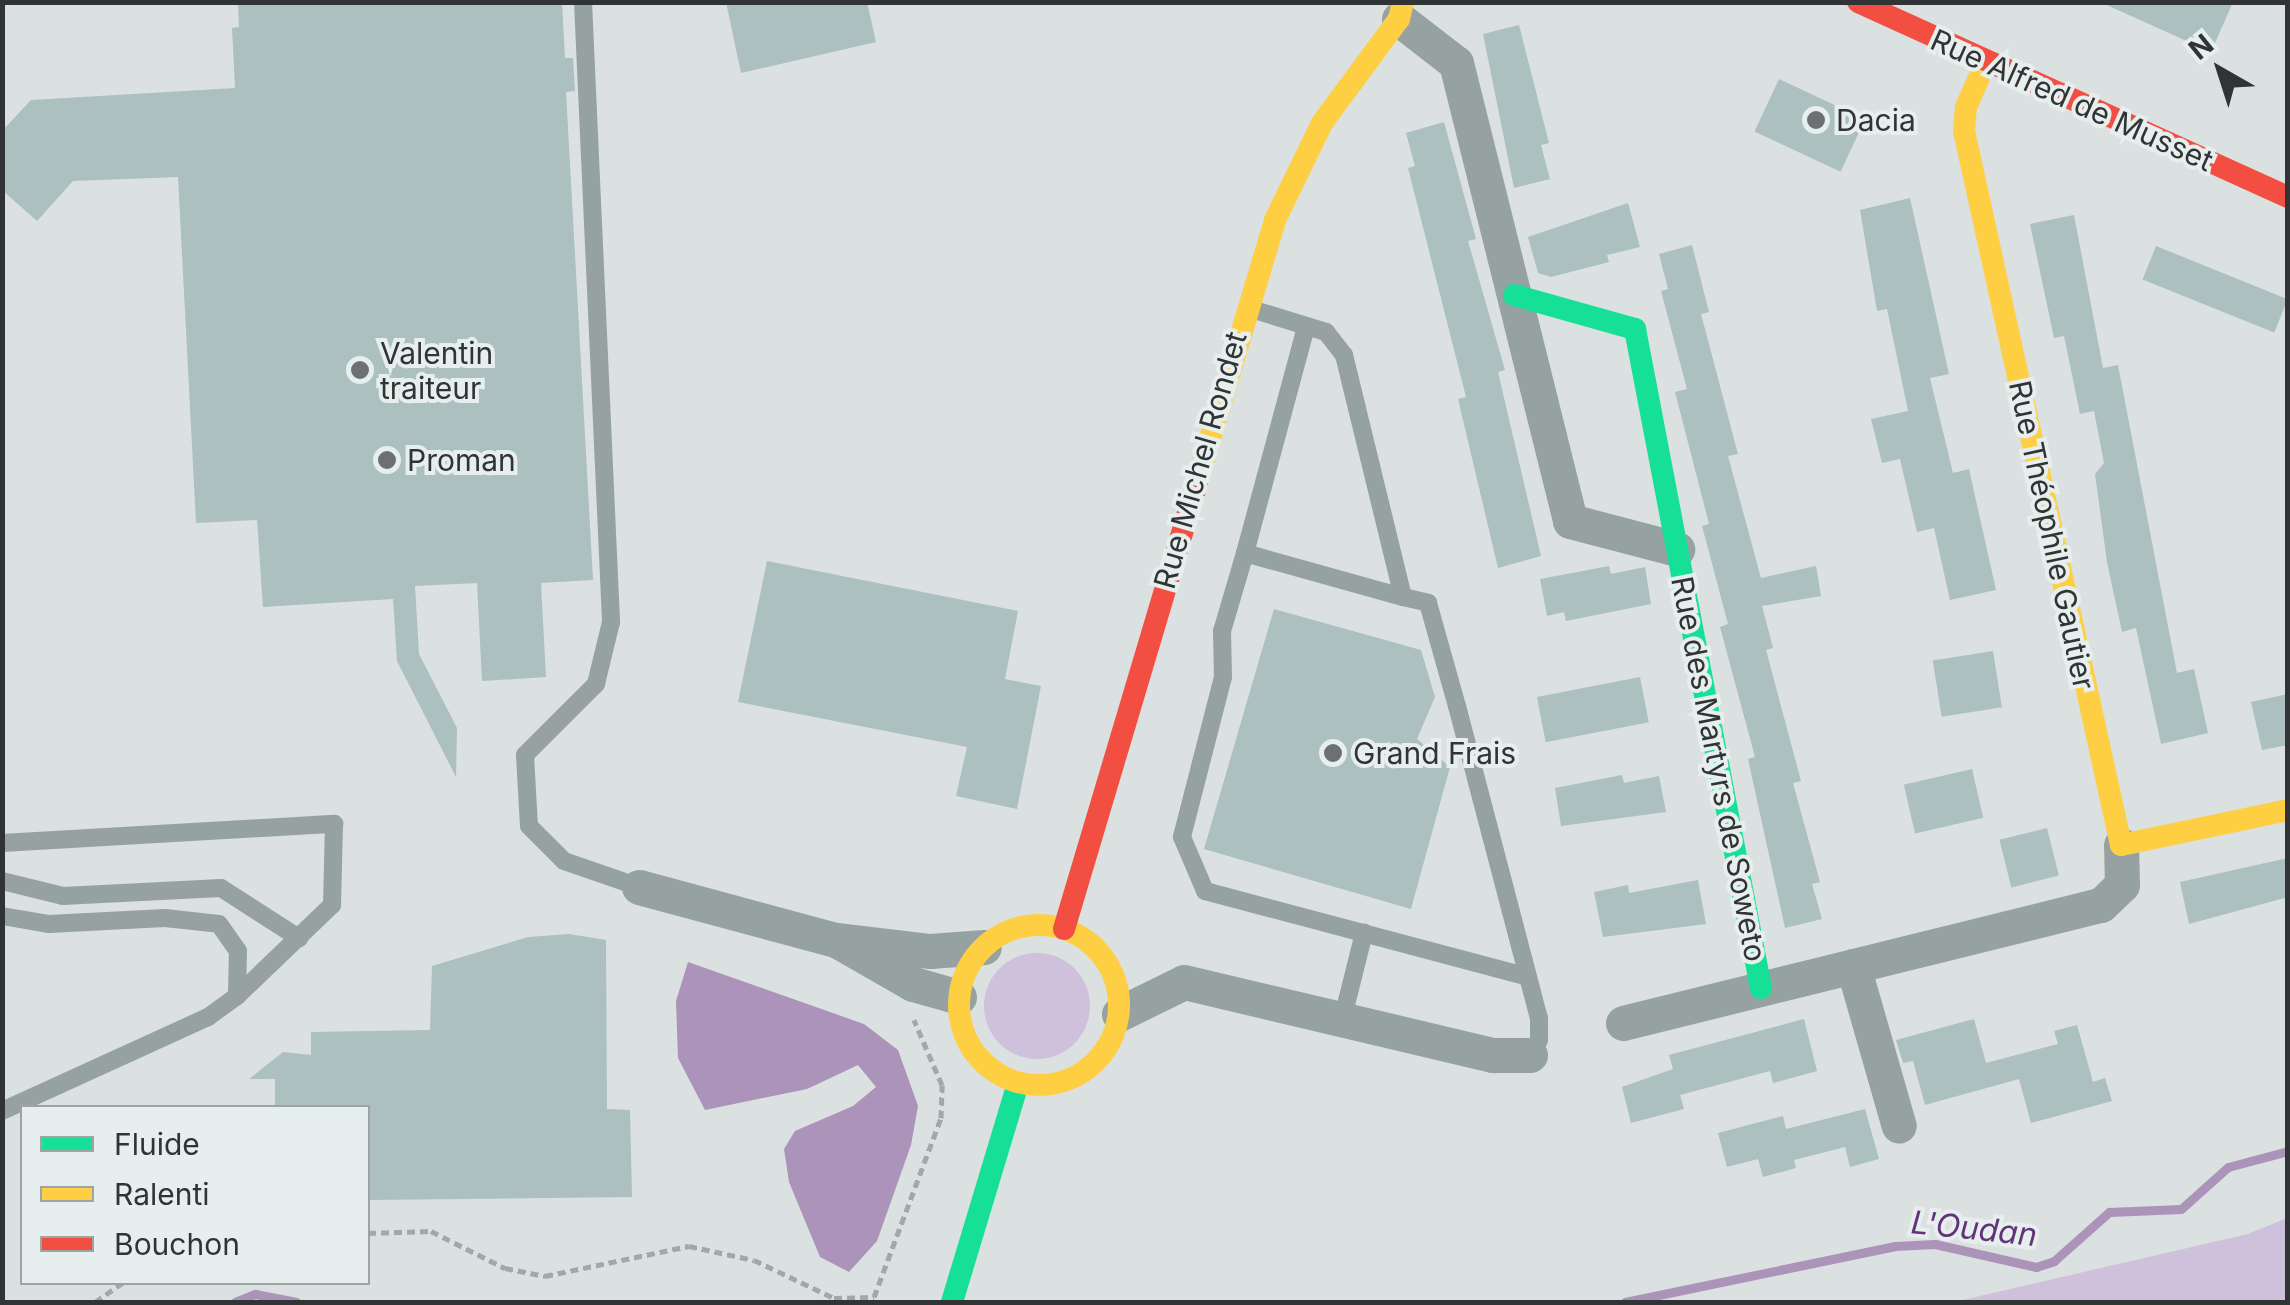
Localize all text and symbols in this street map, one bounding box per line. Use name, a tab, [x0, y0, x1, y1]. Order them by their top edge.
north arrow	[2170, 20, 2270, 120]
street label: Rue Alfred de Musset	[1925, 21, 2219, 179]
text: N	[2182, 27, 2220, 67]
place label: Dacia	[1836, 102, 1916, 138]
marker: Dacia	[1805, 109, 1827, 131]
street label: Rue Michel Rondet	[1146, 327, 1254, 593]
place label: Valentin traiteur	[380, 335, 493, 406]
marker: Valentin traiteur	[349, 359, 371, 381]
street label: Rue Théophile Gautier	[2002, 377, 2102, 693]
place label: Proman	[407, 442, 516, 478]
marker: Proman	[376, 449, 398, 471]
street label: Rue des Martyrs de Soweto	[1664, 573, 1774, 965]
place label: Grand Frais	[1353, 735, 1516, 771]
marker: Grand Frais	[1322, 742, 1344, 764]
legend	[20, 1105, 370, 1285]
text: Fluide	[114, 1126, 200, 1162]
text: Ralenti	[114, 1176, 210, 1212]
water label: L'Oudan	[1909, 1203, 2039, 1255]
text: Bouchon	[114, 1226, 240, 1262]

